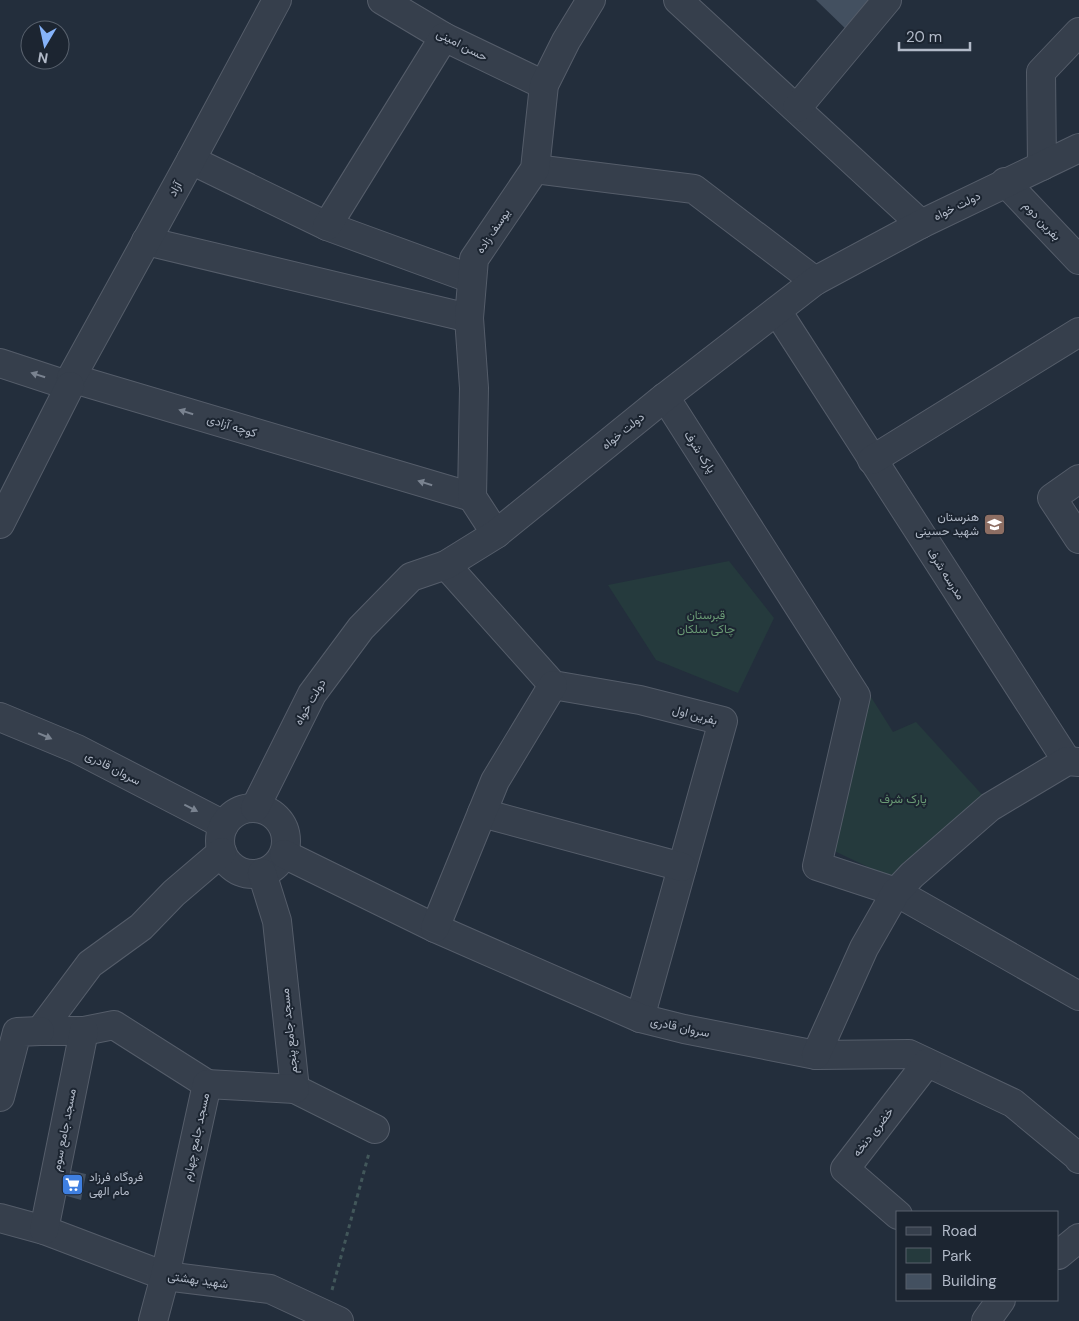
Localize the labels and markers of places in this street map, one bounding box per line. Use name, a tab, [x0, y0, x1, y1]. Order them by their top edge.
place label: هنرستان شهید حسینی	[915, 509, 979, 539]
school or university icon: هنرستان شهید حسینی	[983, 512, 1007, 536]
place label: فروگاه فرزاد مام الهی	[89, 1169, 143, 1199]
supermarket icon: فروگاه فرزاد مام الهی	[61, 1172, 85, 1196]

